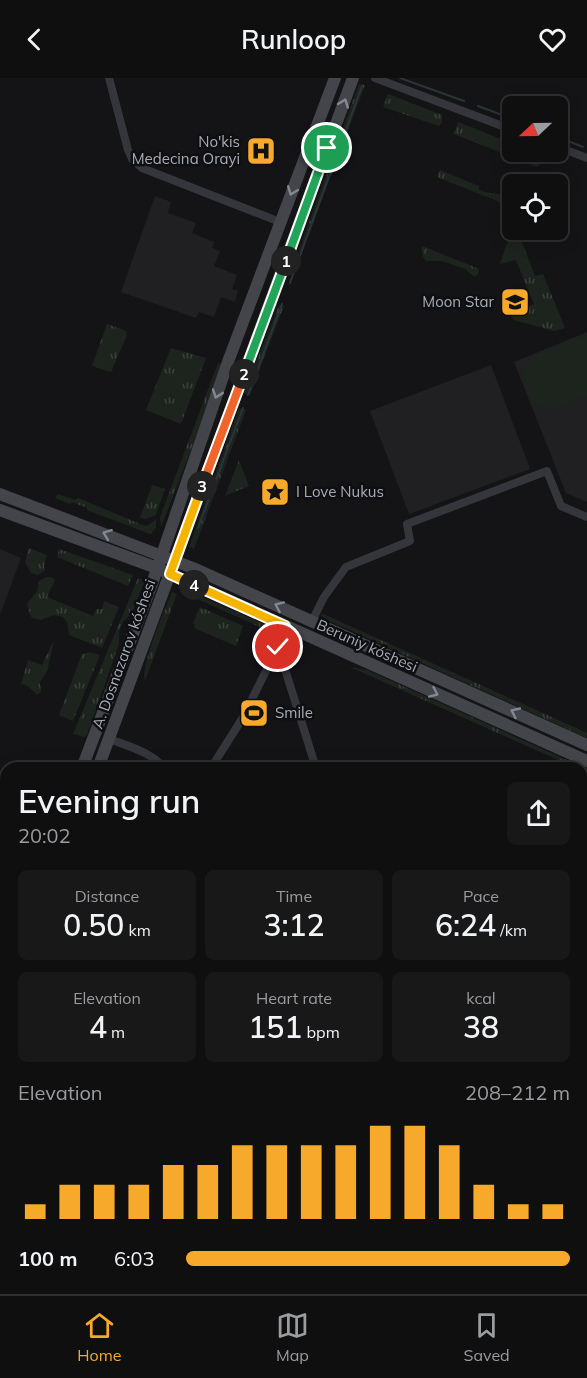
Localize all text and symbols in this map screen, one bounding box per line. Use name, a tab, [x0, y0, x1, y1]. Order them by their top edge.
text: Runloop	[241, 22, 346, 56]
icon: back	[18, 23, 51, 56]
icon: heart	[536, 23, 569, 56]
north arrow	[502, 96, 568, 162]
map controls	[502, 96, 568, 240]
one-way arrow	[337, 98, 350, 108]
pin	[301, 122, 352, 173]
icon: arrive	[310, 131, 343, 164]
place label: No'kis Medecina Orayi	[132, 132, 240, 168]
hospital icon: No'kis Medecina Orayi	[245, 135, 277, 167]
button: locate	[502, 174, 568, 240]
one-way arrow	[287, 185, 299, 196]
pin: 1	[271, 246, 301, 276]
text: 1	[281, 251, 291, 271]
school or university icon: Moon Star	[499, 286, 531, 318]
place label: Moon Star	[422, 292, 495, 311]
pin: 2	[229, 359, 259, 389]
text: 2	[239, 364, 249, 384]
one-way arrow	[211, 388, 224, 399]
pin: 3	[187, 471, 217, 501]
text: 3	[197, 476, 207, 496]
place icon: I Love Nukus	[259, 476, 291, 508]
place label: I Love Nukus	[296, 482, 384, 501]
one-way arrow	[102, 529, 113, 542]
pin: 4	[179, 570, 209, 600]
text: 4	[189, 575, 199, 595]
street label: A. Dosnazarov kóshesi	[88, 577, 159, 731]
one-way arrow	[275, 601, 286, 613]
street label: Beruniy kóshesi	[314, 615, 420, 676]
pin	[252, 621, 303, 672]
icon: check	[261, 630, 294, 663]
one-way arrow	[428, 685, 439, 697]
sports icon: Smile	[238, 697, 270, 729]
place label: Smile	[275, 703, 313, 722]
one-way arrow	[510, 708, 521, 720]
text: Evening run	[18, 780, 200, 821]
button: share	[507, 782, 570, 845]
text: 20:02	[18, 823, 71, 848]
text: Distance	[75, 886, 139, 906]
text: Time	[276, 886, 312, 906]
text: Pace	[463, 886, 499, 906]
text: 0.50	[63, 906, 124, 944]
text: 3:12	[263, 906, 325, 944]
text: 6:24	[435, 906, 496, 944]
text: km	[124, 920, 151, 940]
text: /km	[496, 920, 527, 940]
text: Elevation	[73, 988, 141, 1008]
text: Heart rate	[256, 988, 332, 1008]
text: kcal	[466, 988, 496, 1008]
text: 4	[89, 1008, 107, 1046]
text: 151	[248, 1008, 302, 1046]
text: 38	[463, 1008, 499, 1046]
text: m	[107, 1022, 125, 1042]
text: bpm	[302, 1022, 340, 1042]
text: Elevation	[18, 1080, 103, 1105]
text: 208–212 m	[465, 1080, 570, 1105]
text: 100 m	[18, 1246, 77, 1271]
text: 6:03	[114, 1246, 155, 1271]
tab: Home	[77, 1309, 121, 1365]
tab: Map	[276, 1309, 309, 1365]
tab: Saved	[464, 1309, 510, 1365]

